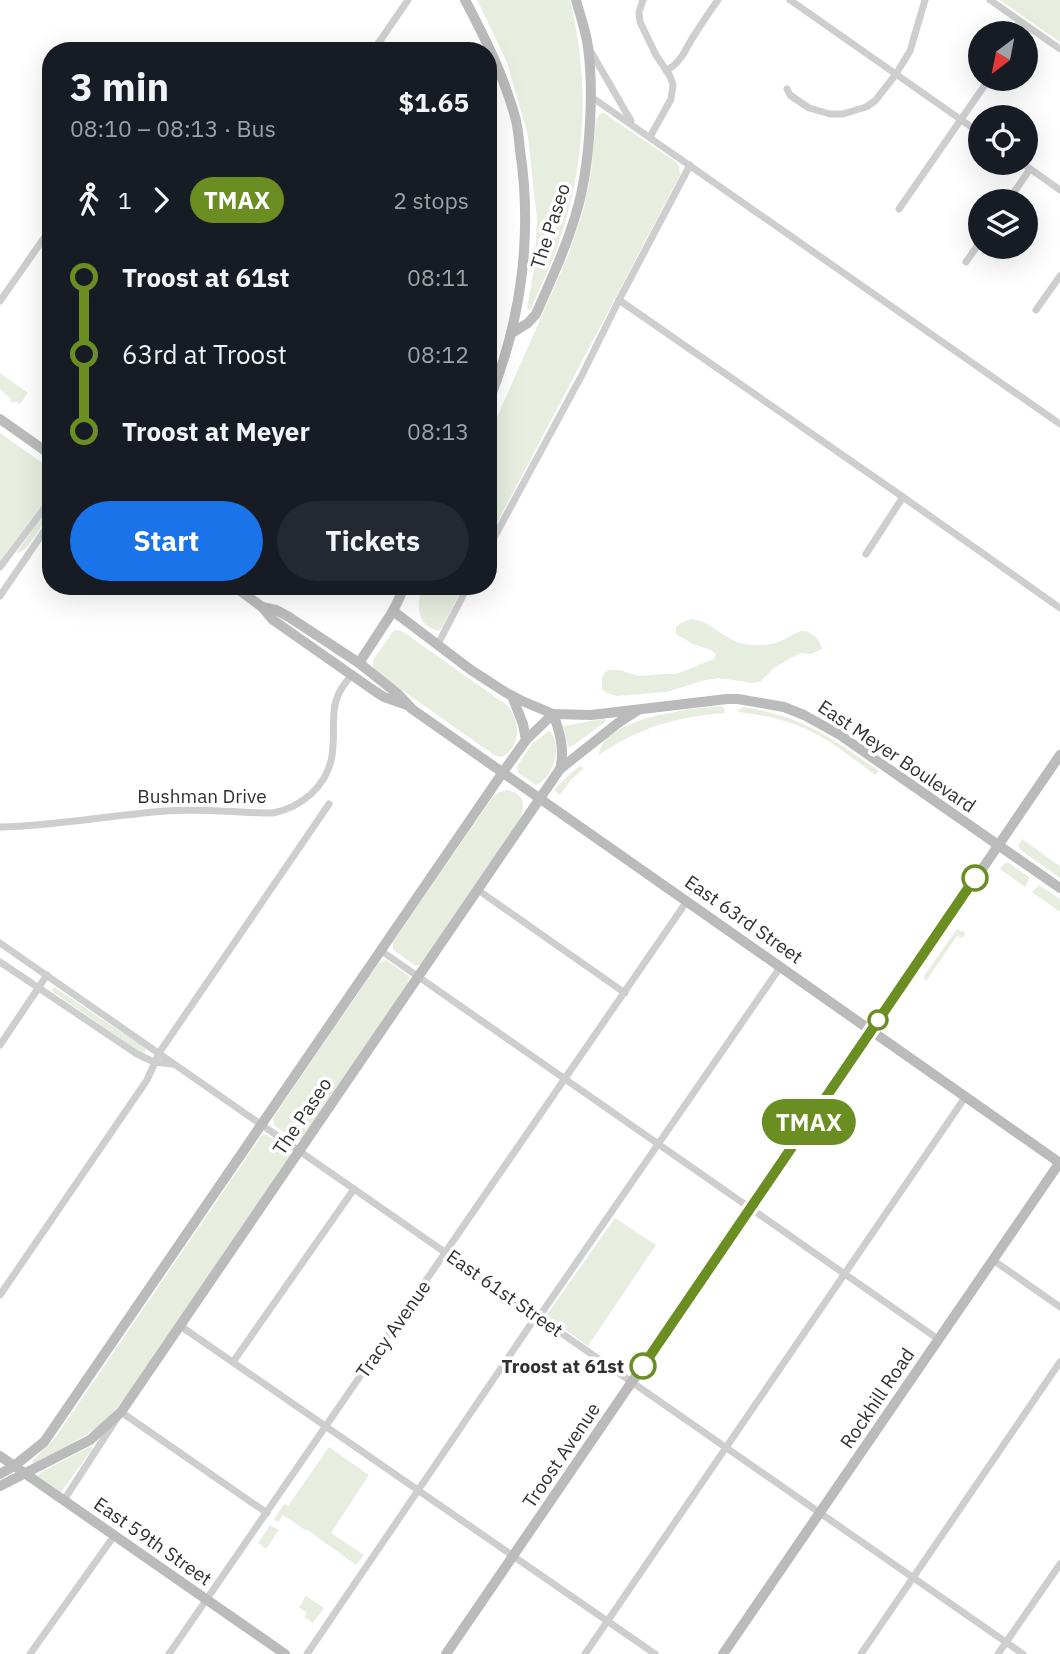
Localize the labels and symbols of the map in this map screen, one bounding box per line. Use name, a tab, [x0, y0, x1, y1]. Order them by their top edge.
north arrow	[968, 21, 1038, 91]
street label: The Paseo	[525, 180, 575, 272]
street label: East Meyer Boulevard	[814, 694, 980, 818]
street label: Bushman Drive	[137, 784, 267, 808]
unlabelled marker	[962, 865, 988, 891]
street label: East 63rd Street	[680, 869, 808, 969]
unlabelled marker	[868, 1010, 888, 1030]
street label: The Paseo	[267, 1073, 337, 1159]
line badge: TMAX	[760, 1099, 858, 1145]
street label: East 61st Street	[442, 1244, 568, 1342]
street label: Tracy Avenue	[350, 1275, 436, 1383]
street label: Rockhill Road	[835, 1343, 919, 1453]
marker: Troost at 61st	[630, 1353, 656, 1379]
place label: Troost at 61st	[502, 1354, 624, 1378]
street label: Troost Avenue	[517, 1398, 605, 1512]
street label: East 59th Street	[89, 1491, 217, 1591]

